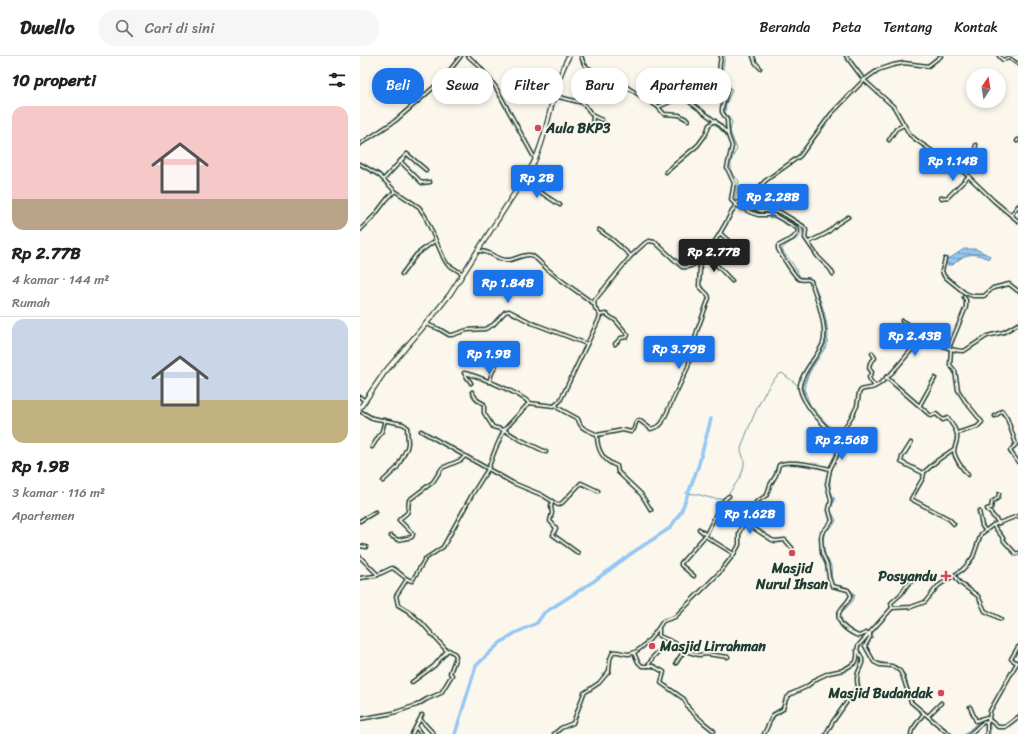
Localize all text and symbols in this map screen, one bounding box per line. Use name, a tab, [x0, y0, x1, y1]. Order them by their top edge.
search box	[99, 10, 379, 46]
text: Dwello	[20, 11, 75, 44]
text: Cari di sini	[145, 15, 214, 41]
text: Beranda	[760, 15, 810, 40]
text: Peta	[832, 15, 861, 40]
text: Tentang	[883, 15, 932, 40]
text: Kontak	[954, 15, 998, 40]
icon: search	[113, 17, 135, 39]
text: 10 properti	[12, 65, 96, 95]
chip: Beli	[372, 68, 424, 104]
chip: Sewa	[432, 68, 493, 104]
chip: Filter	[501, 68, 563, 104]
chip: Baru	[571, 68, 628, 104]
chip: Apartemen	[636, 68, 731, 104]
north arrow	[966, 68, 1006, 108]
map controls	[966, 68, 1006, 108]
icon: filters	[326, 69, 348, 91]
place label: Aula BKP3	[545, 116, 611, 141]
marker: Aula BKP3	[533, 123, 543, 133]
icon: home	[144, 132, 216, 204]
pin: Rp 1.14B	[912, 148, 994, 182]
text: Rp 1.14B	[928, 149, 978, 172]
pin: Rp 2B	[509, 165, 565, 199]
text: Rp 2B	[520, 166, 554, 189]
pin: Rp 2.28B	[732, 184, 814, 218]
text: Rp 2.28B	[746, 185, 800, 208]
text: Rp 2.77B	[12, 238, 81, 268]
pin: Rp 2.77B	[673, 239, 755, 273]
text: Rp 2.77B	[688, 240, 740, 263]
text: 4 kamar · 144 m²	[12, 268, 109, 291]
pin: Rp 1.84B	[467, 270, 549, 304]
text: Rp 1.84B	[482, 271, 534, 294]
text: Rumah	[12, 291, 50, 314]
pin: Rp 2.43B	[874, 323, 956, 357]
text: Rp 2.43B	[888, 324, 942, 347]
pin: Rp 3.79B	[638, 336, 720, 370]
text: Rp 3.79B	[653, 337, 705, 360]
pin: Rp 1.9B	[452, 341, 526, 375]
text: Rp 1.9B	[467, 342, 511, 365]
icon: home	[144, 345, 216, 417]
pin: Rp 2.56B	[801, 427, 883, 461]
text: Rp 2.56B	[815, 428, 869, 451]
text: Rp 1.9B	[12, 451, 69, 481]
text: 3 kamar · 116 m²	[12, 481, 105, 504]
pin: Rp 1.62B	[709, 501, 791, 535]
text: Rp 1.62B	[725, 502, 775, 525]
text: Apartemen	[12, 504, 74, 527]
marker: Masjid Nurul Ihsan	[787, 548, 797, 558]
place label: Masjid Nurul Ihsan	[755, 556, 828, 597]
place label: Posyandu	[878, 564, 937, 589]
marker: Posyandu	[940, 570, 952, 582]
place label: Masjid Lirrahman	[659, 634, 766, 659]
marker: Masjid Lirrahman	[647, 641, 657, 651]
place label: Masjid Budandak	[828, 681, 934, 706]
marker: Masjid Budandak	[936, 688, 946, 698]

